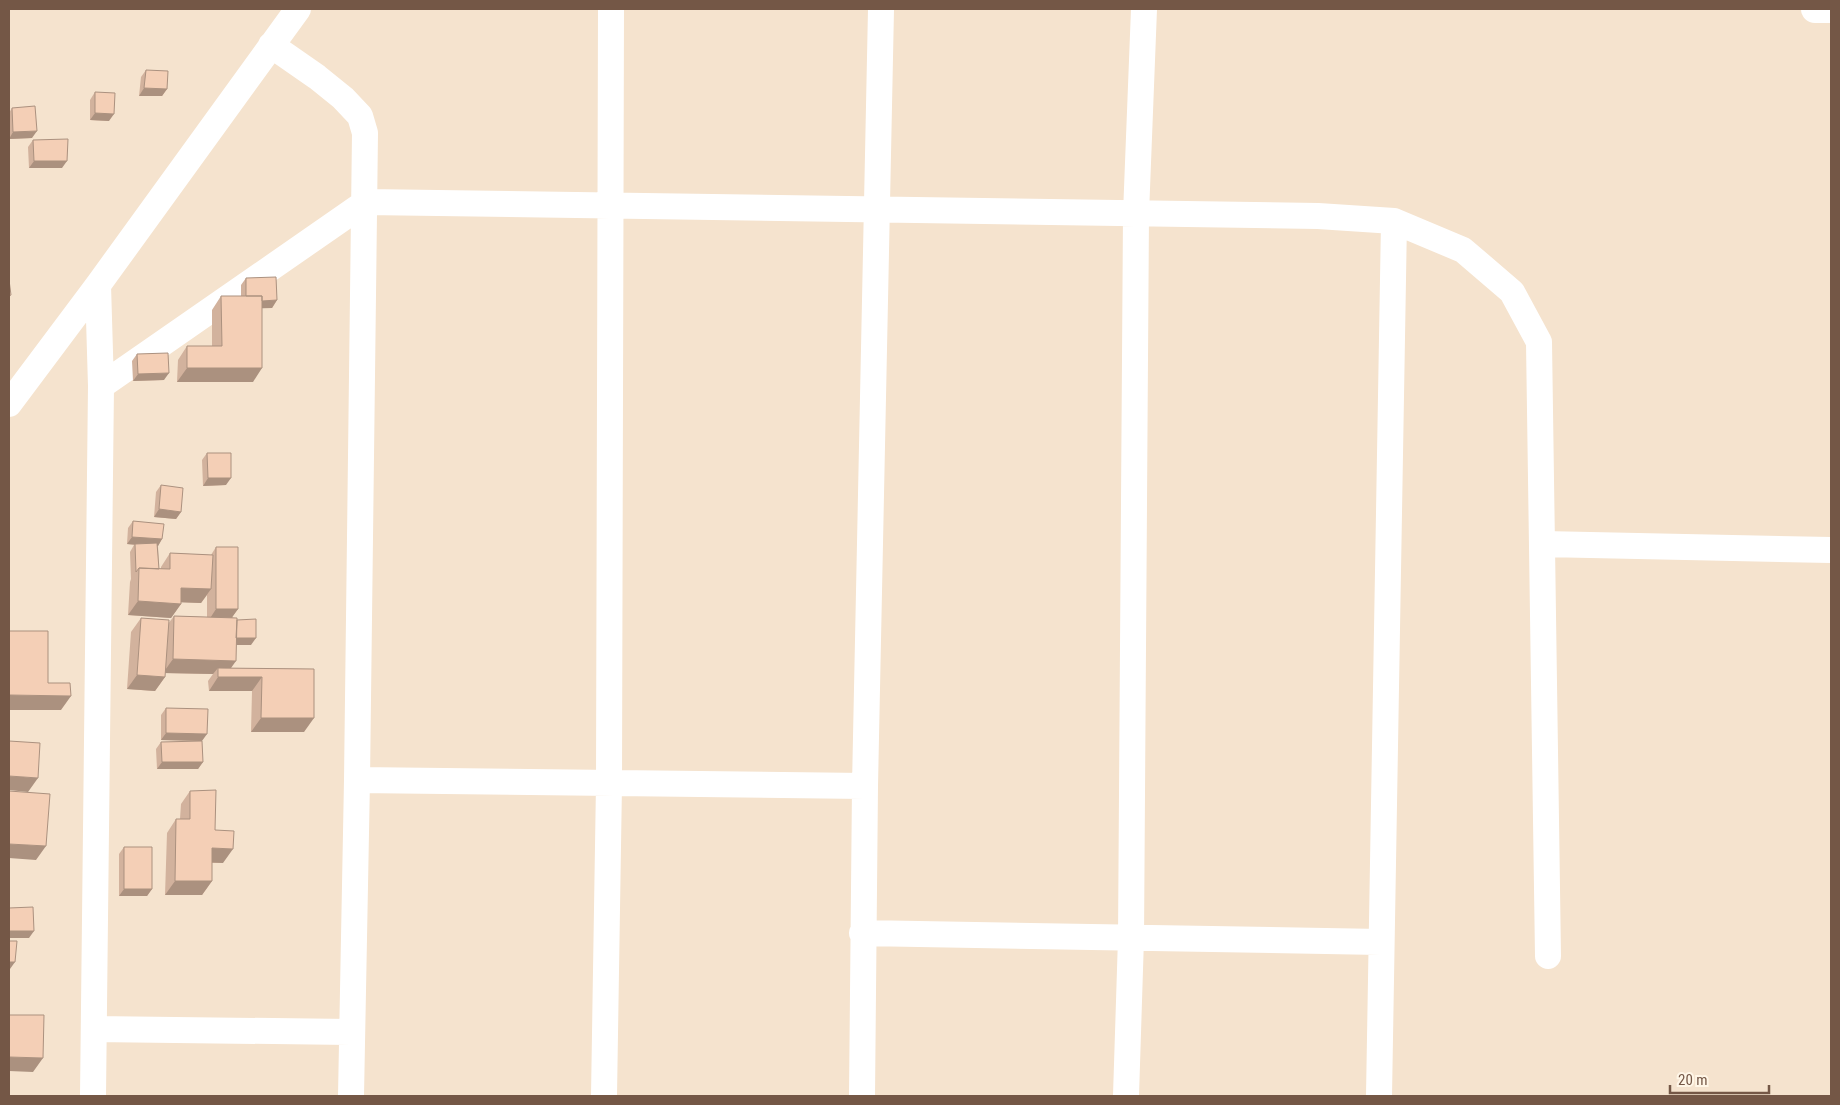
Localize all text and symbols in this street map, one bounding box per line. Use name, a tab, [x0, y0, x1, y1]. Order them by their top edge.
scale bar	[1670, 1062, 1769, 1094]
text: 20 m	[1678, 1071, 1708, 1089]

